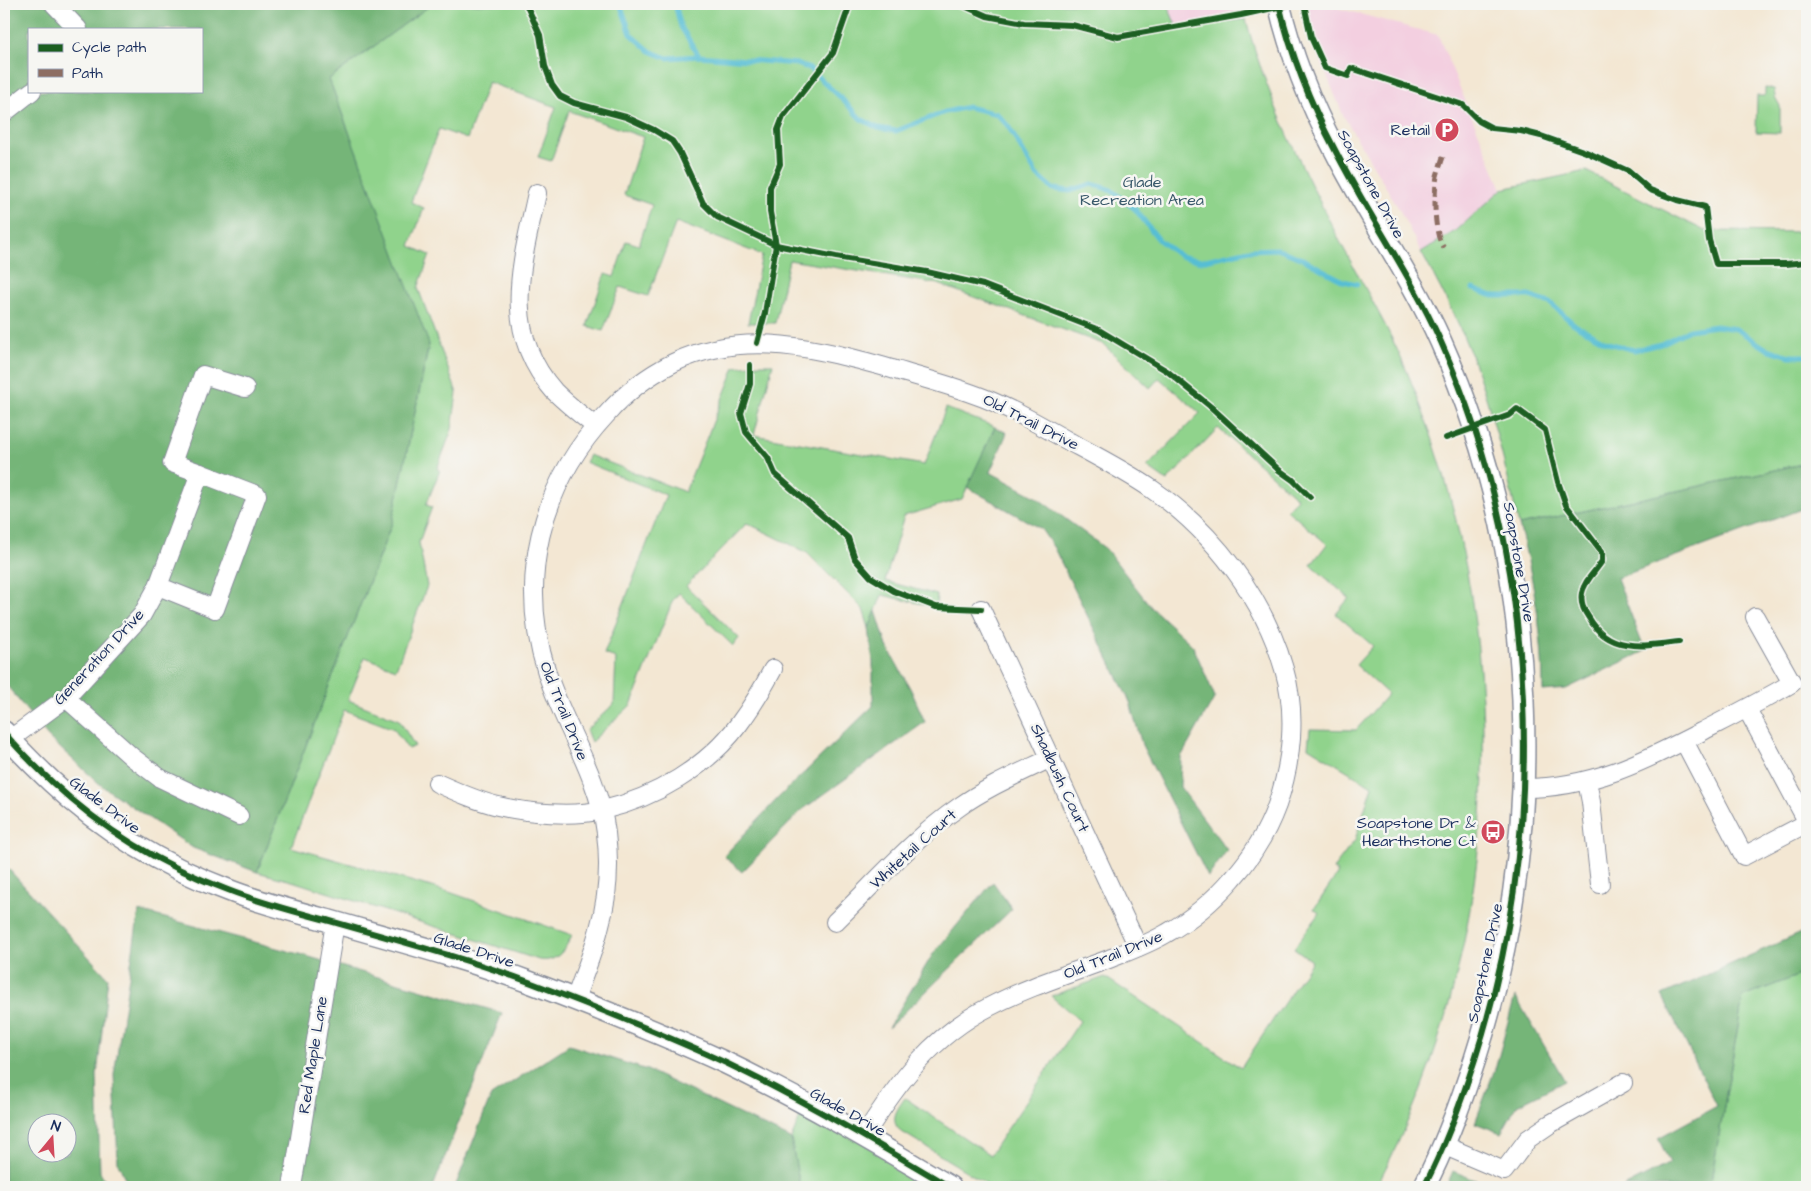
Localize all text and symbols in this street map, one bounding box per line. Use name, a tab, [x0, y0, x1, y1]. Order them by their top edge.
legend	[28, 28, 202, 92]
text: Cycle path	[72, 37, 147, 59]
text: Path	[72, 63, 103, 84]
parking icon: Retail	[1434, 117, 1460, 143]
place label: Retail	[1390, 119, 1430, 141]
street label: Soapstone Drive	[1332, 126, 1410, 243]
park label: Glade Recreation Area	[1080, 171, 1204, 211]
street label: Old Trail Drive	[979, 388, 1083, 456]
street label: Soapstone Drive	[1498, 500, 1540, 624]
street label: Generation Drive	[49, 604, 150, 710]
street label: Old Trail Drive	[534, 658, 594, 764]
street label: Shadbush Court	[1025, 720, 1095, 836]
street label: Glade Drive	[65, 771, 145, 839]
street label: Whitetail Court	[865, 804, 962, 894]
place label: Soapstone Dr & Hearthstone Ct	[1357, 812, 1477, 852]
bus stop icon: Soapstone Dr & Hearthstone Ct	[1480, 819, 1506, 845]
street label: Soapstone Drive	[1462, 901, 1508, 1025]
street label: Old Trail Drive	[1060, 925, 1166, 985]
street label: Glade Drive	[431, 927, 517, 973]
street label: Red Maple Lane	[293, 994, 333, 1115]
street label: Glade Drive	[806, 1082, 890, 1142]
north arrow	[28, 1114, 78, 1164]
text: N	[48, 1116, 63, 1138]

